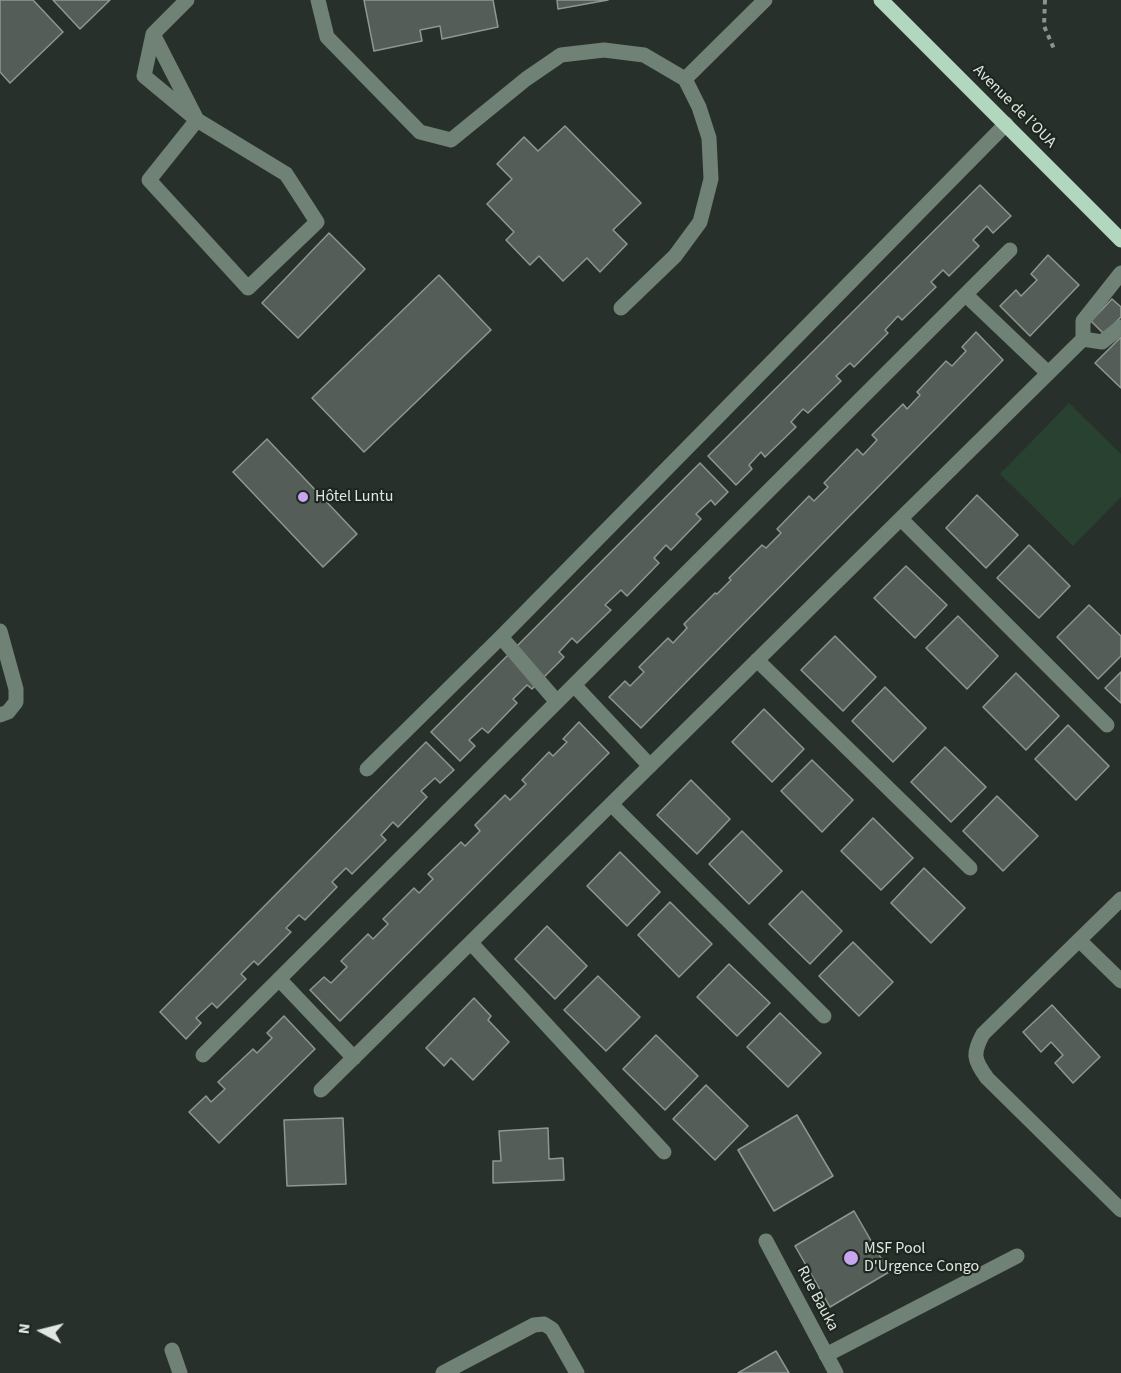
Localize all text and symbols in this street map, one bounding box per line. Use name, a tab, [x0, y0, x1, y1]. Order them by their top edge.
street label: Avenue de l’OUA	[968, 61, 1060, 153]
place label: Hôtel Luntu	[315, 487, 393, 507]
marker: Hôtel Luntu	[296, 490, 310, 504]
place label: MSF Pool D'Urgence Congo	[864, 1239, 979, 1277]
marker: MSF Pool D'Urgence Congo	[842, 1249, 860, 1267]
street label: Rue Bauka	[792, 1263, 842, 1335]
north arrow	[12, 1301, 72, 1361]
text: N	[13, 1322, 36, 1335]

